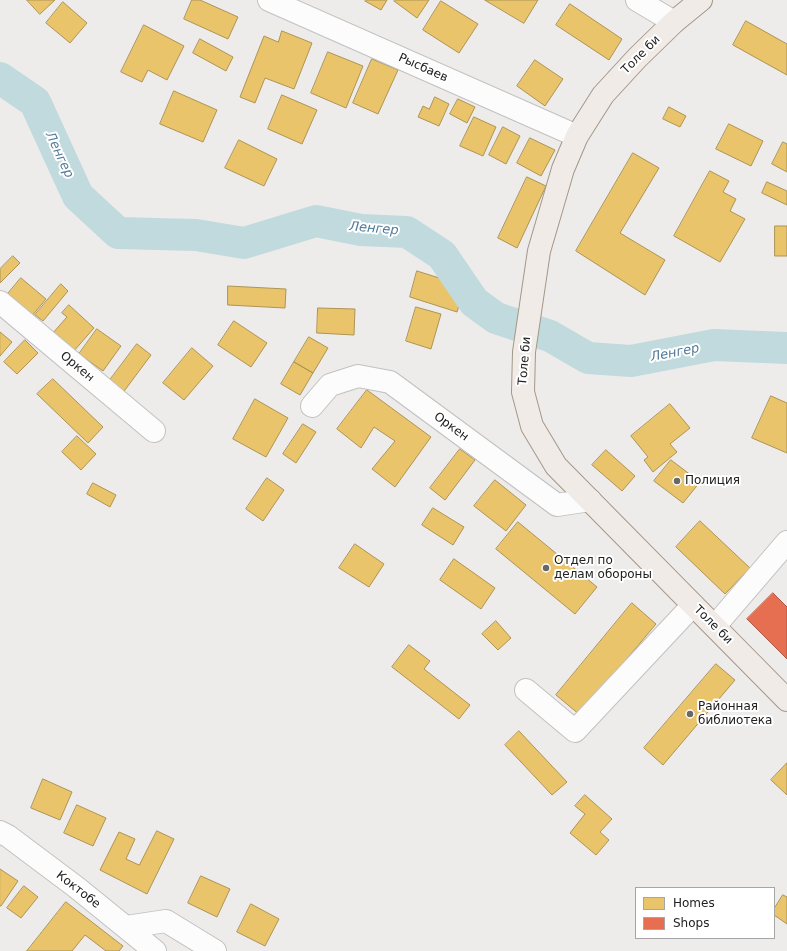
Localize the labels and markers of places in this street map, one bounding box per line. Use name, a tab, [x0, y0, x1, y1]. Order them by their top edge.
place label: Полиция	[685, 474, 740, 488]
marker: Полиция	[672, 476, 682, 486]
place label: Отдел по делам обороны	[554, 554, 652, 582]
marker: Отдел по делам обороны	[541, 563, 551, 573]
place label: Районная библиотека	[698, 700, 772, 728]
marker: Районная библиотека	[685, 709, 695, 719]

